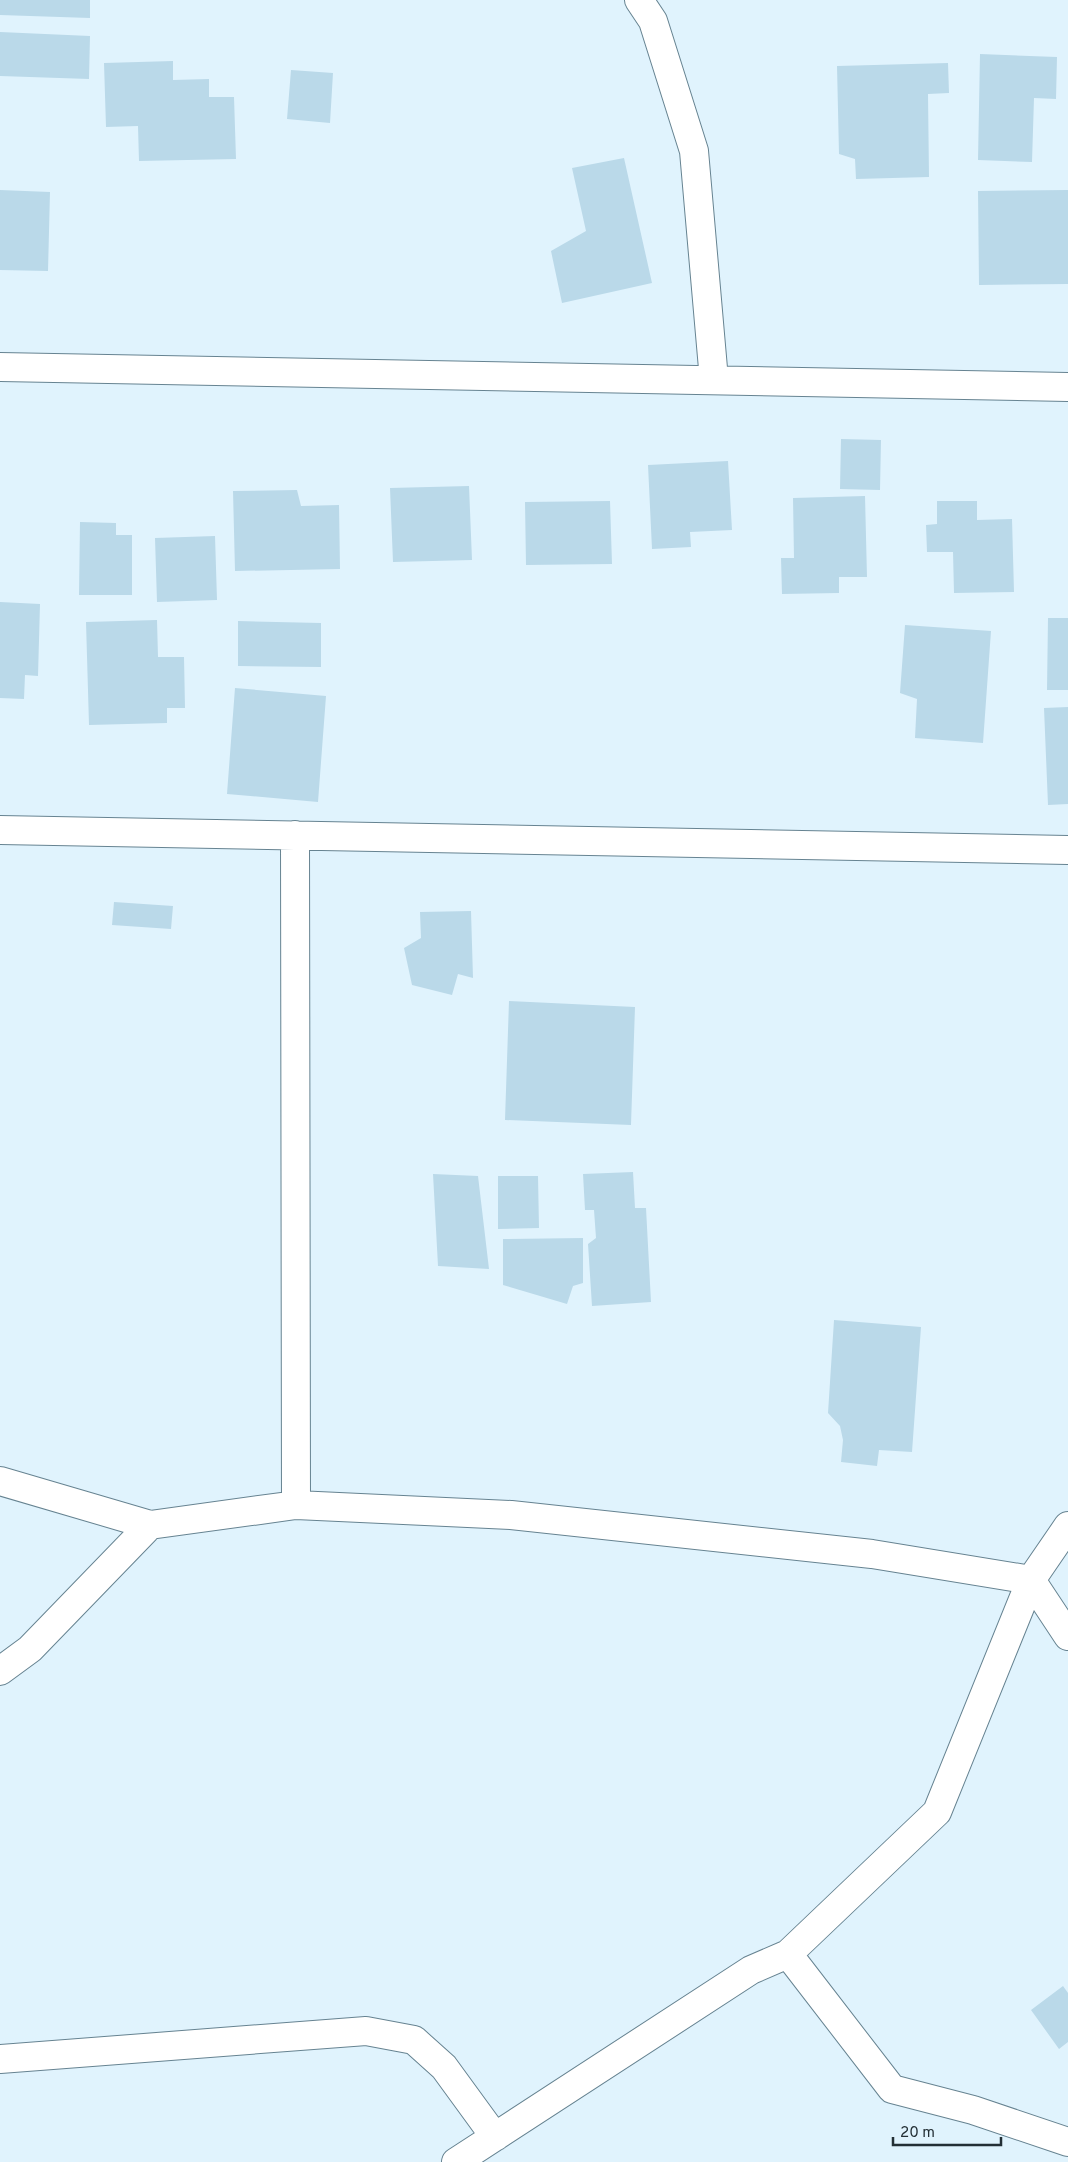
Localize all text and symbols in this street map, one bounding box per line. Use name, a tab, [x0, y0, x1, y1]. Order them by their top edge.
scale bar	[893, 2114, 1000, 2146]
text: 20 m	[900, 2124, 935, 2143]

